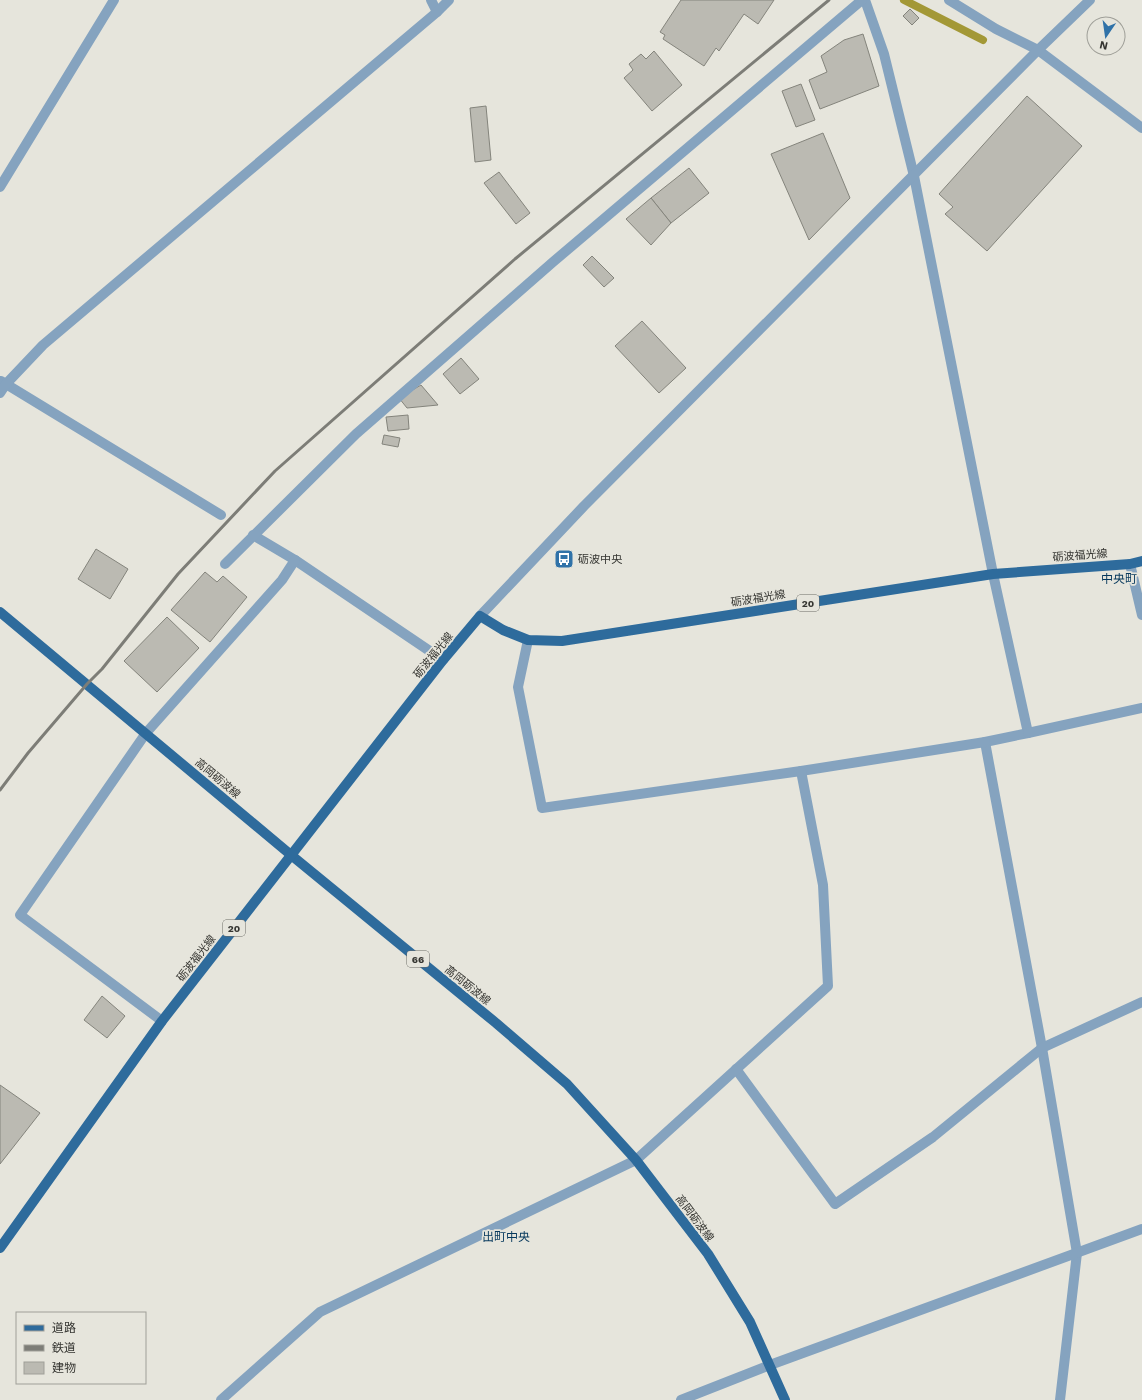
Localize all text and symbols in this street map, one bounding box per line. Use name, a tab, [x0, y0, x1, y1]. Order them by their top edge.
north arrow	[1086, 16, 1126, 56]
text: N	[1098, 38, 1109, 53]
street label: 砺波福光線	[1052, 547, 1108, 564]
bus stop icon: 砺波中央	[553, 548, 575, 570]
place label: 砺波中央	[578, 553, 623, 566]
district label: 中央町	[1101, 572, 1137, 586]
street label: 砺波福光線	[730, 588, 786, 609]
road number: 20	[797, 595, 819, 611]
street label: 砺波福光線	[411, 630, 456, 681]
street label: 高岡砺波線	[192, 756, 243, 801]
road number: 20	[223, 920, 245, 936]
street label: 砺波福光線	[174, 933, 218, 984]
road number: 66	[407, 951, 429, 967]
street label: 高岡砺波線	[442, 963, 493, 1008]
street label: 高岡砺波線	[673, 1192, 716, 1244]
district label: 出町中央	[482, 1230, 530, 1244]
legend	[16, 1312, 146, 1384]
text: 道路	[52, 1321, 76, 1335]
text: 鉄道	[52, 1341, 76, 1355]
text: 建物	[52, 1361, 76, 1375]

